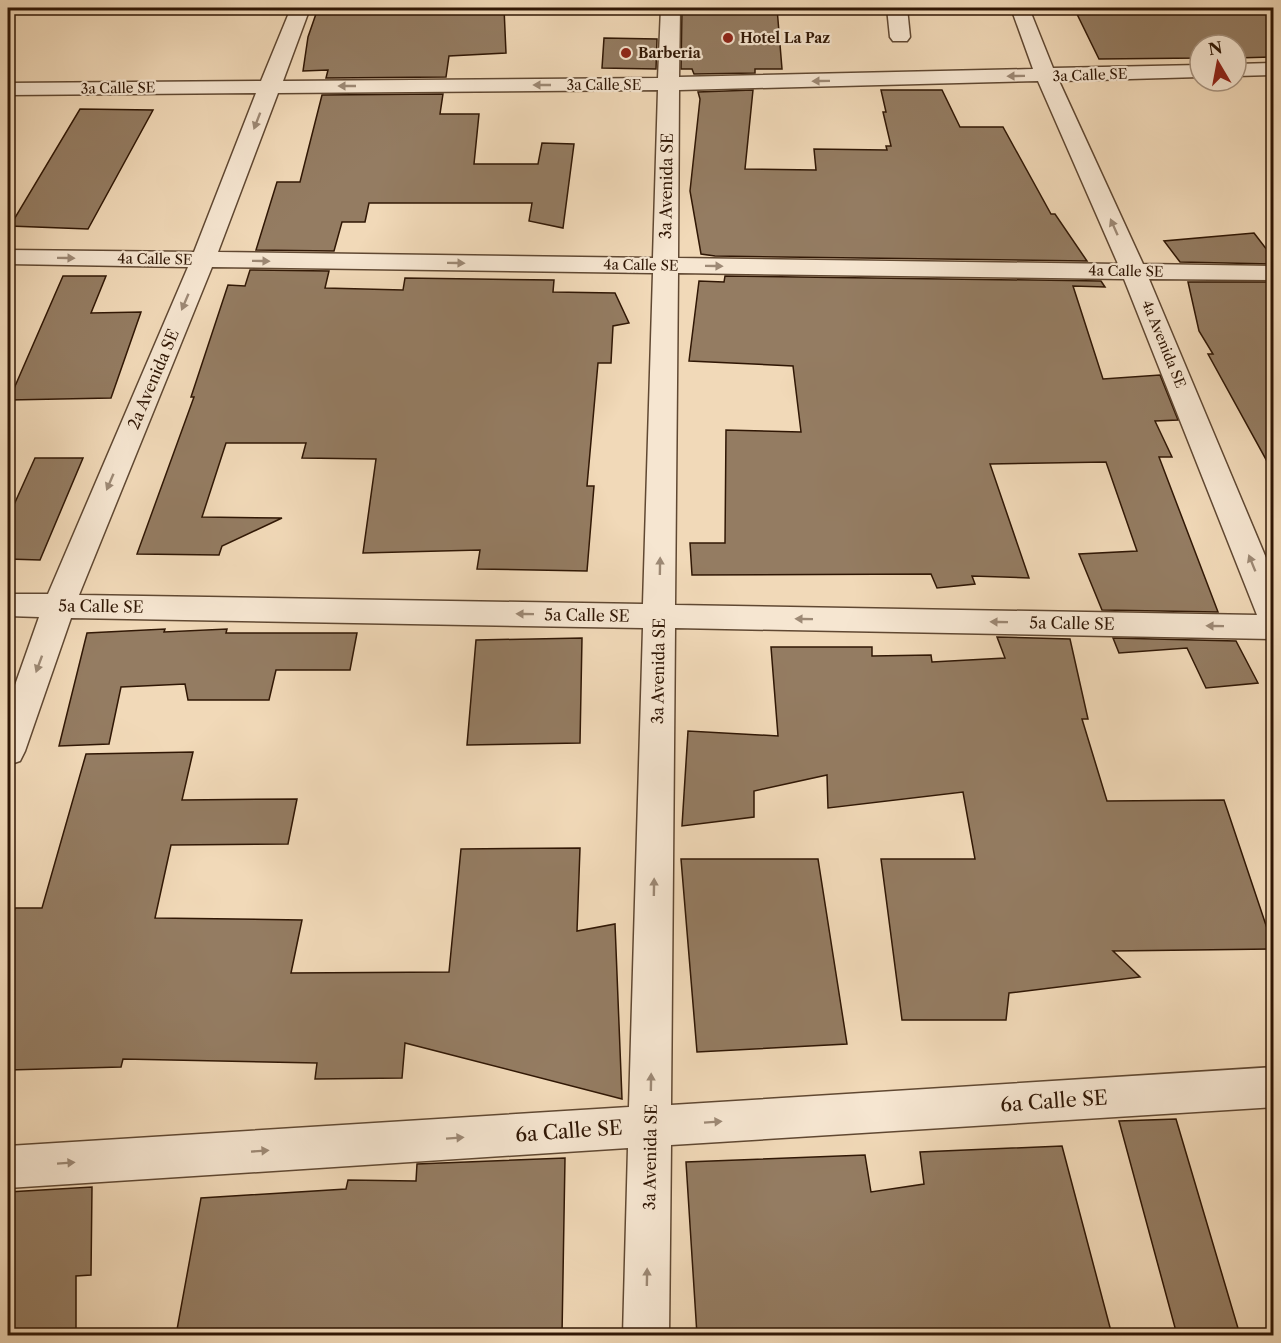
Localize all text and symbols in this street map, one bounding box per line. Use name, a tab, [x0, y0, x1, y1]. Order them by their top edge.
place label: Hotel La Paz	[740, 29, 830, 47]
marker: Hotel La Paz	[721, 31, 735, 45]
north arrow	[1188, 33, 1248, 93]
text: N	[1207, 37, 1224, 59]
place label: Barberia	[638, 44, 702, 62]
marker: Barberia	[619, 46, 633, 60]
street label: 3a Calle SE	[1052, 65, 1128, 85]
one-way arrow	[1006, 72, 1025, 81]
street label: 3a Calle SE	[567, 76, 641, 94]
one-way arrow	[811, 76, 830, 86]
street label: 3a Calle SE	[80, 78, 156, 98]
one-way arrow	[532, 80, 551, 90]
one-way arrow	[337, 81, 356, 91]
one-way arrow	[251, 112, 261, 130]
street label: 3a Avenida SE	[655, 133, 677, 239]
one-way arrow	[1109, 218, 1119, 236]
street label: 4a Calle SE	[117, 249, 193, 269]
one-way arrow	[56, 253, 75, 263]
street label: 4a Calle SE	[603, 255, 679, 275]
one-way arrow	[251, 256, 270, 265]
one-way arrow	[446, 258, 465, 268]
one-way arrow	[704, 261, 723, 271]
street label: 4a Calle SE	[1088, 261, 1164, 281]
one-way arrow	[180, 294, 190, 312]
street label: 4a Avenida SE	[1138, 297, 1190, 391]
street label: 2a Avenida SE	[123, 326, 183, 432]
one-way arrow	[105, 474, 115, 492]
one-way arrow	[1247, 554, 1256, 572]
one-way arrow	[655, 557, 665, 576]
street label: 5a Calle SE	[58, 595, 144, 617]
street label: 5a Calle SE	[544, 604, 630, 626]
one-way arrow	[516, 609, 535, 619]
street label: 5a Calle SE	[1029, 612, 1115, 634]
one-way arrow	[795, 614, 814, 623]
one-way arrow	[990, 617, 1009, 627]
street label: 3a Avenida SE	[647, 618, 669, 724]
one-way arrow	[1206, 621, 1225, 631]
one-way arrow	[33, 655, 43, 673]
one-way arrow	[649, 878, 659, 897]
one-way arrow	[646, 1073, 656, 1092]
street label: 6a Calle SE	[1000, 1085, 1108, 1117]
street label: 3a Avenida SE	[639, 1104, 661, 1210]
street label: 6a Calle SE	[515, 1115, 623, 1147]
one-way arrow	[703, 1117, 722, 1127]
one-way arrow	[446, 1134, 465, 1143]
one-way arrow	[251, 1146, 270, 1155]
one-way arrow	[56, 1158, 75, 1167]
one-way arrow	[643, 1268, 652, 1287]

